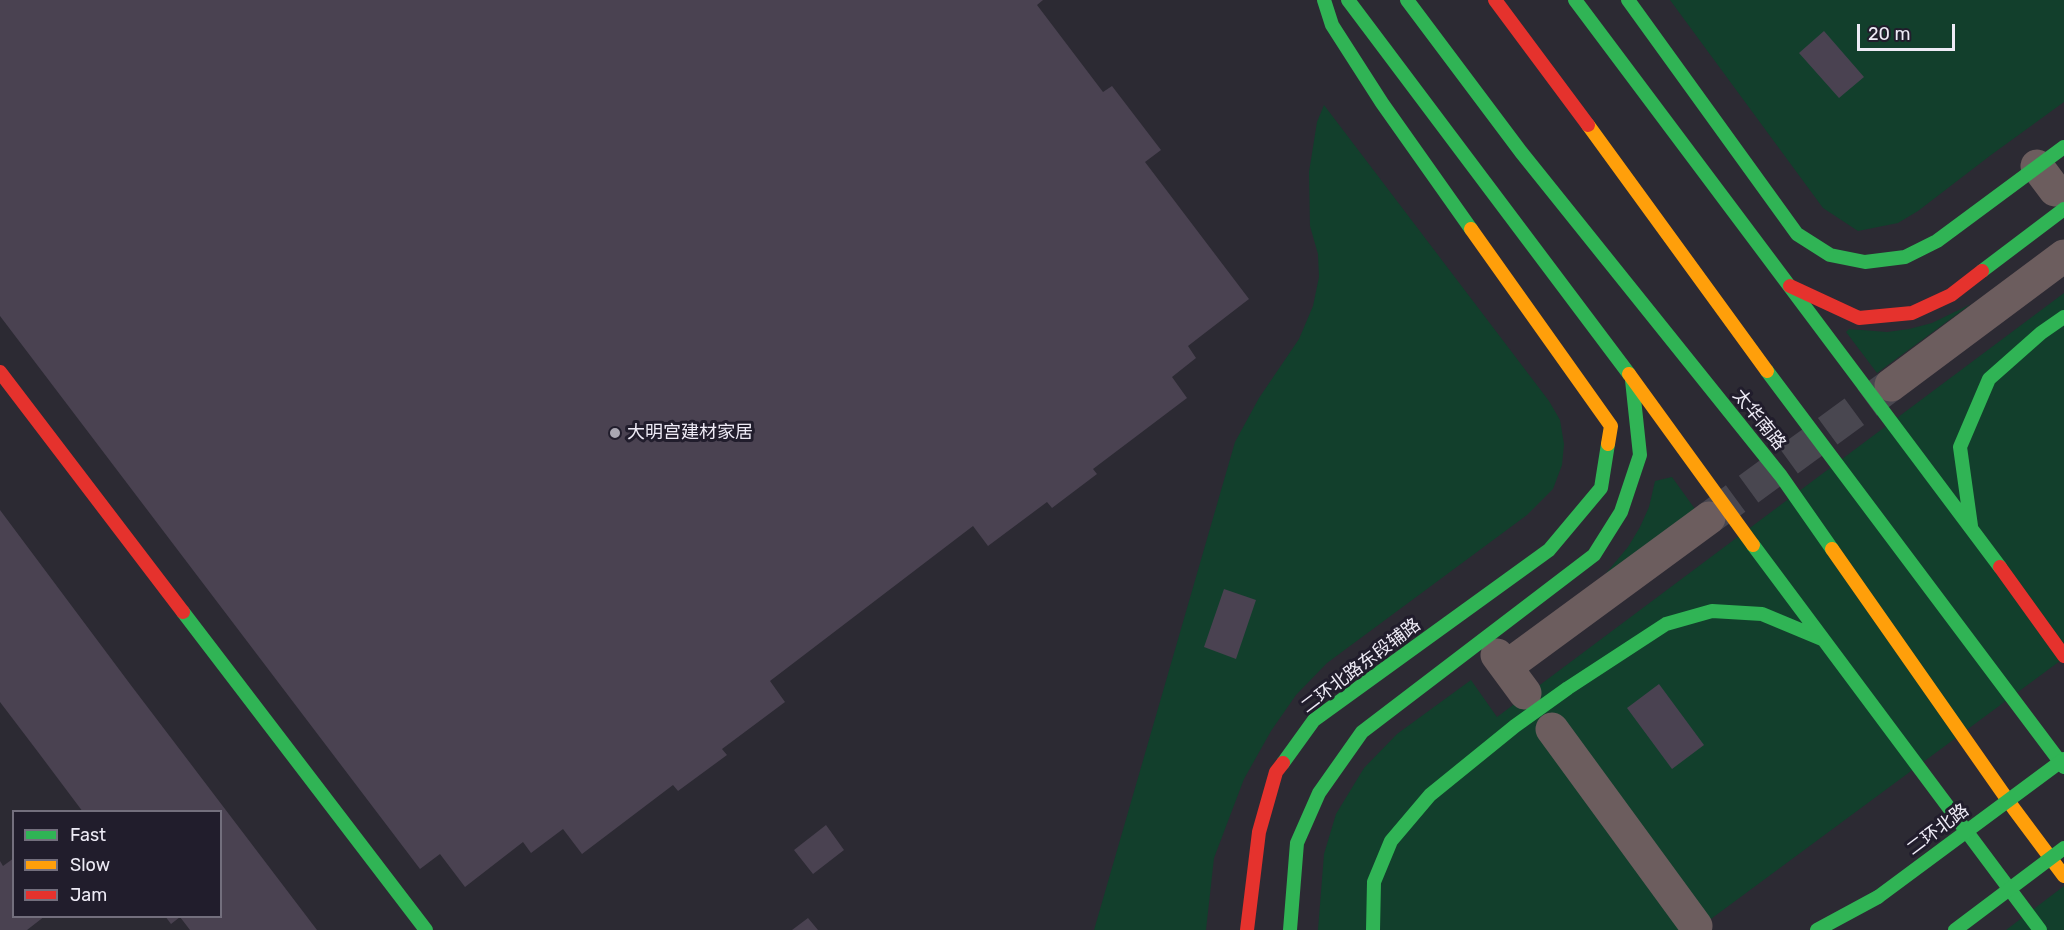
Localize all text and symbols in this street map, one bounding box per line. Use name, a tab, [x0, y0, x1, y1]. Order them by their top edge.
scale bar	[1860, 12, 1958, 50]
text: 20 m	[1868, 23, 1910, 45]
street label: 太华南路	[1728, 385, 1790, 455]
place label: 大明宫建材家居	[627, 422, 753, 444]
marker: 大明宫建材家居	[608, 426, 622, 440]
street label: 二环北路东段辅路	[1297, 614, 1425, 718]
street label: 二环北路	[1903, 800, 1973, 860]
legend	[12, 810, 222, 918]
text: Fast	[70, 824, 106, 846]
text: Slow	[70, 854, 110, 876]
text: Jam	[70, 884, 107, 906]

